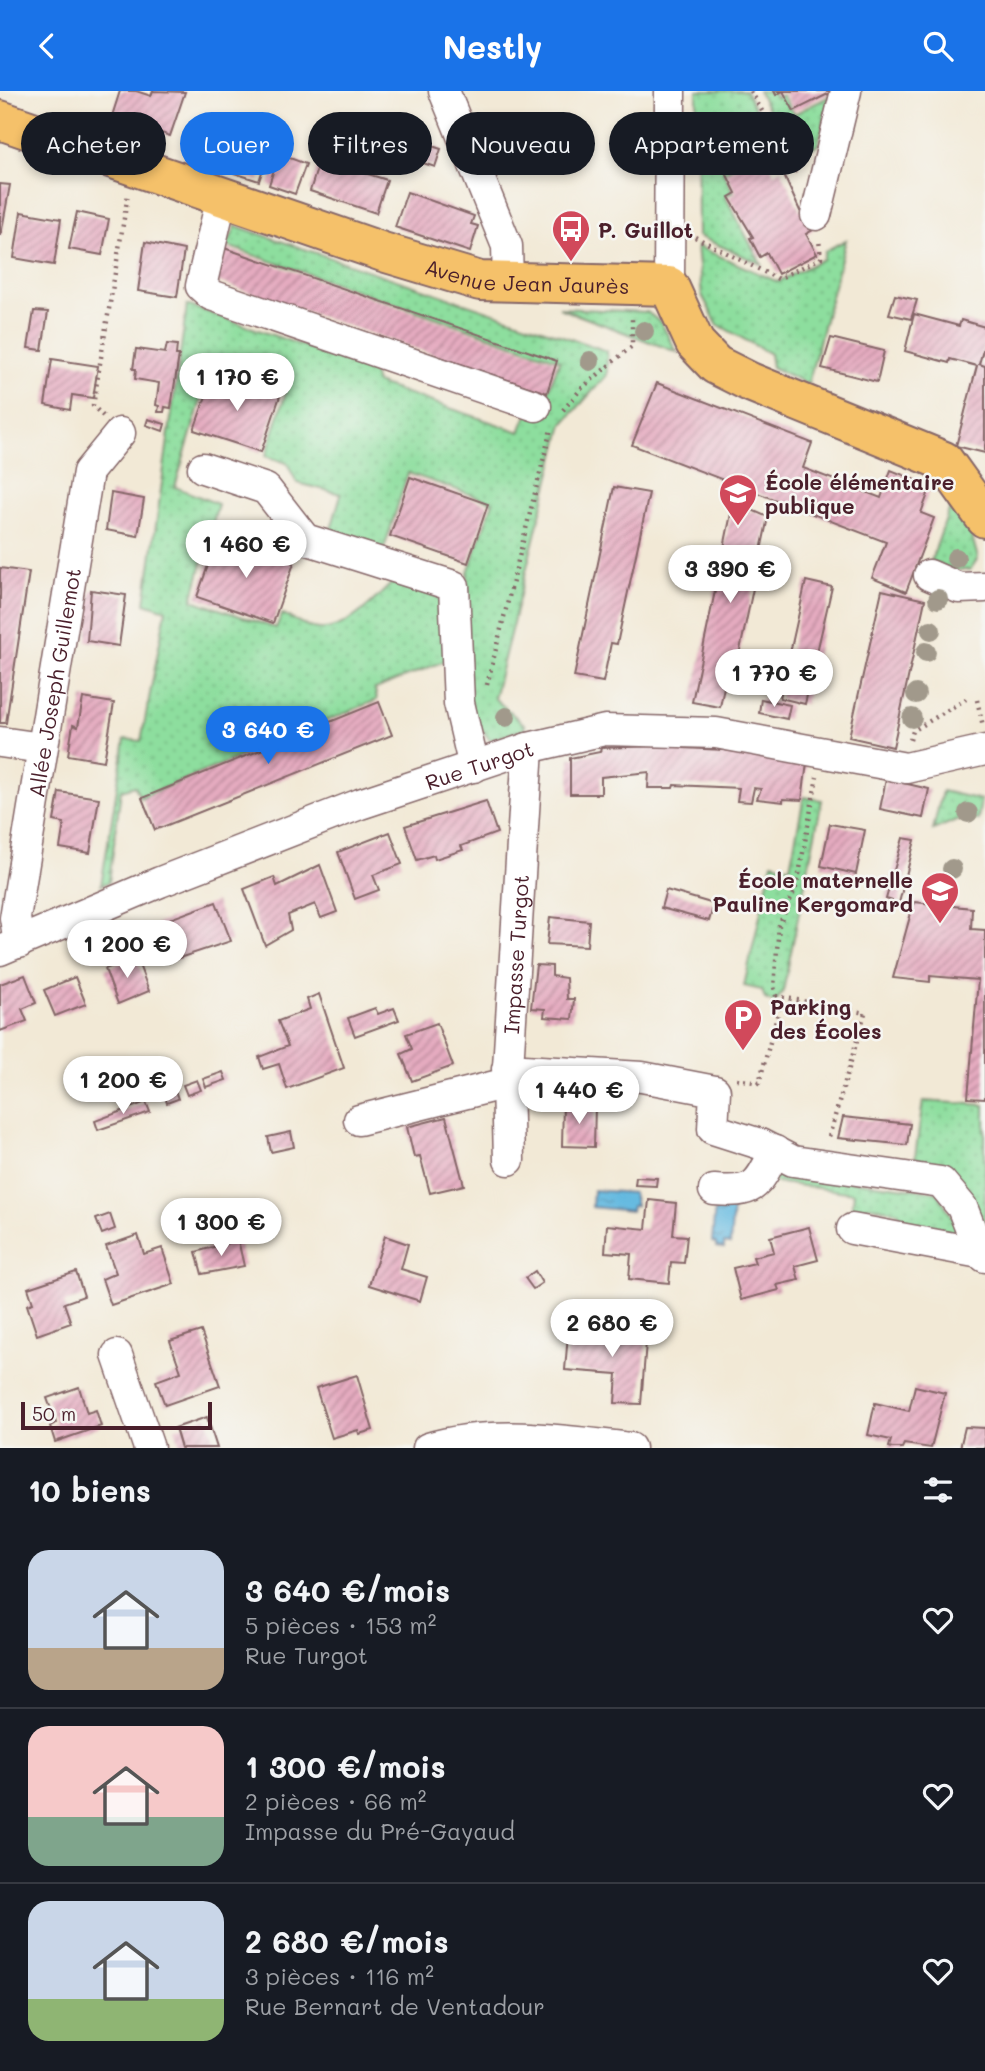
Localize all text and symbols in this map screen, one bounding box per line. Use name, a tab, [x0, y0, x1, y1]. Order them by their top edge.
text: Nestly	[443, 25, 542, 67]
icon: back	[28, 27, 66, 65]
icon: search	[919, 27, 957, 65]
chip: Acheter	[21, 112, 166, 175]
chip: Louer	[180, 112, 294, 175]
chip: Filtres	[308, 112, 432, 175]
chip: Nouveau	[446, 112, 595, 175]
chip: Appartement	[609, 112, 814, 175]
bus stop icon: P. Guillot	[550, 208, 592, 263]
place label: P. Guillot	[598, 216, 693, 243]
street label: Avenue Jean Jaurès	[422, 252, 630, 298]
pin: 1 170 €	[172, 353, 302, 413]
text: 1 170 €	[195, 361, 279, 391]
place label: École élémentaire publique	[765, 468, 954, 519]
school or university icon: École élémentaire publique	[717, 472, 759, 527]
pin: 1 460 €	[181, 521, 311, 580]
text: 1 460 €	[202, 528, 290, 558]
pin: 3 390 €	[665, 545, 795, 605]
text: 3 390 €	[684, 553, 776, 583]
street label: Allée Joseph Guillemot	[21, 566, 86, 799]
pin: 1 770 €	[709, 649, 839, 709]
text: 1 770 €	[731, 657, 817, 687]
pin: 3 640 €	[203, 707, 333, 766]
text: 3 640 €	[222, 714, 314, 744]
street label: Rue Turgot	[421, 734, 537, 795]
place label: École maternelle Pauline Kergomard	[712, 866, 913, 917]
school or university icon: École maternelle Pauline Kergomard	[919, 870, 961, 925]
street label: Impasse Turgot	[497, 874, 534, 1035]
pin: 1 200 €	[62, 921, 192, 980]
text: 1 200 €	[83, 928, 171, 958]
place label: Parking des Écoles	[770, 993, 881, 1044]
parking icon: Parking des Écoles	[722, 997, 764, 1052]
pin: 1 200 €	[58, 1056, 188, 1116]
text: 1 200 €	[79, 1064, 167, 1094]
pin: 1 440 €	[514, 1067, 644, 1126]
text: 1 440 €	[534, 1074, 624, 1104]
pin: 1 300 €	[156, 1199, 286, 1258]
text: 1 300 €	[177, 1206, 265, 1236]
pin: 2 680 €	[547, 1299, 677, 1359]
text: 2 680 €	[566, 1307, 658, 1337]
scale bar	[21, 1399, 212, 1431]
text: 50 m	[32, 1401, 76, 1426]
text: 10 biens	[28, 1470, 151, 1510]
icon: filters	[919, 1471, 957, 1509]
text: 3 640 €/mois	[245, 1570, 450, 1610]
icon: home	[84, 1578, 168, 1662]
icon: heart	[919, 1601, 957, 1639]
text: 5 pièces · 153 m²	[245, 1610, 436, 1640]
text: Rue Turgot	[245, 1640, 368, 1670]
text: 1 300 €/mois	[245, 1746, 446, 1786]
icon: home	[84, 1754, 168, 1838]
icon: heart	[919, 1777, 957, 1815]
text: 2 pièces · 66 m²	[245, 1786, 427, 1816]
text: Impasse du Pré-Gayaud	[245, 1816, 515, 1846]
text: 2 680 €/mois	[245, 1921, 449, 1961]
icon: home	[84, 1929, 168, 2013]
icon: heart	[919, 1952, 957, 1990]
text: 3 pièces · 116 m²	[245, 1961, 434, 1991]
text: Rue Bernart de Ventadour	[245, 1991, 545, 2021]

